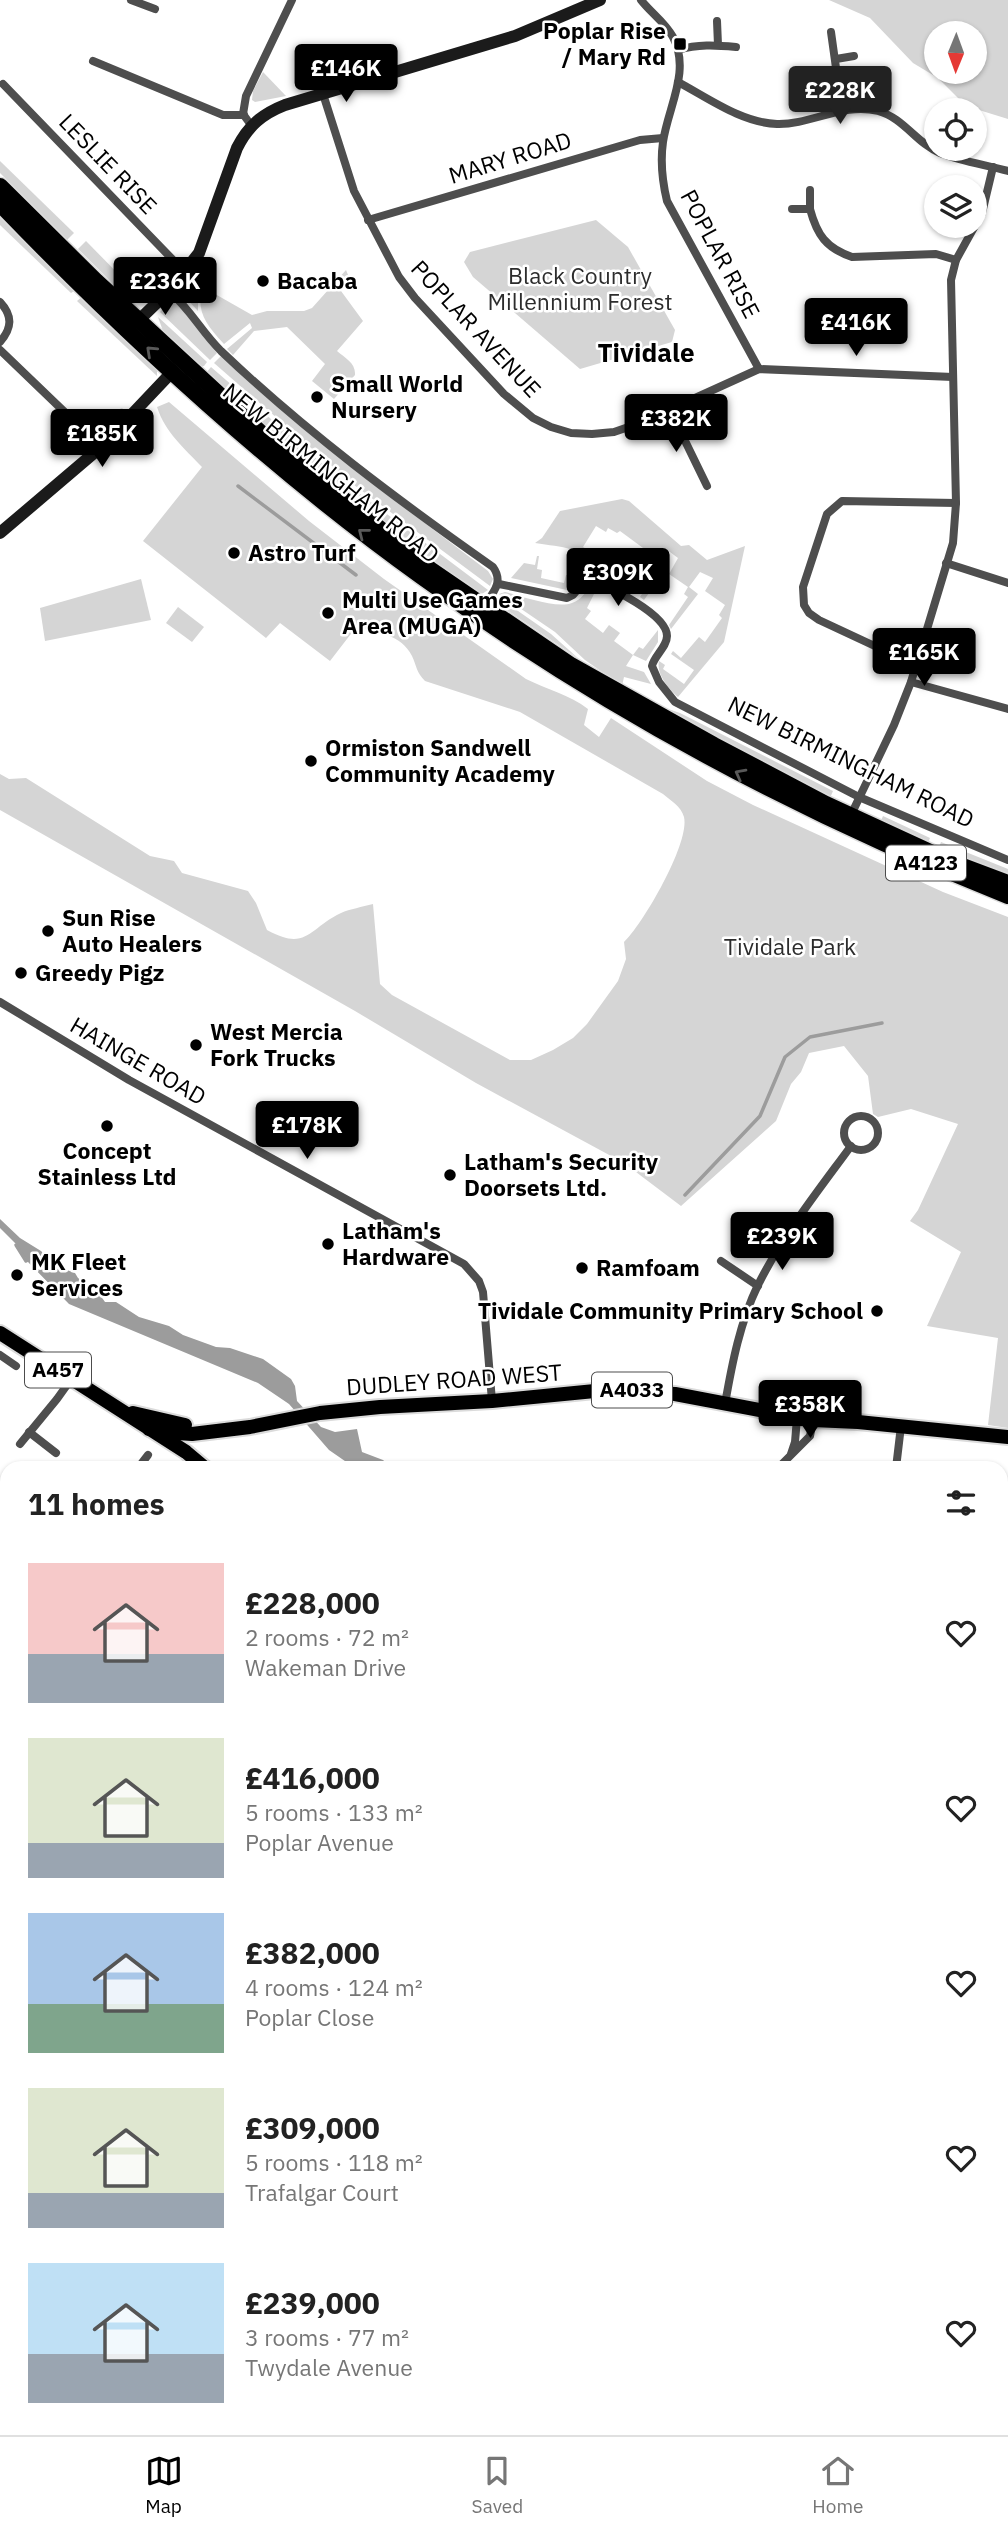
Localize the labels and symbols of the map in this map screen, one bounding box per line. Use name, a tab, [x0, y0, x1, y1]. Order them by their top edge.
place label: Poplar Rise / Mary Rd	[543, 15, 666, 71]
north arrow	[924, 21, 987, 84]
marker: Poplar Rise / Mary Rd	[672, 36, 688, 52]
pin: £146K	[297, 44, 395, 104]
pin: £228K	[791, 66, 889, 126]
street label: LESLIE RISE	[53, 107, 164, 220]
street label: MARY ROAD	[445, 124, 575, 190]
street label: POPLAR RISE	[674, 184, 767, 323]
street label: POPLAR AVENUE	[405, 253, 548, 403]
pin: £236K	[116, 258, 214, 317]
park label: Black Country Millennium Forest	[487, 260, 673, 316]
place label: Bacaba	[277, 265, 357, 295]
marker: Bacaba	[255, 273, 271, 289]
pin: £416K	[807, 298, 905, 358]
district label: Tividale	[597, 335, 695, 369]
one-way arrow	[146, 347, 159, 359]
place label: Small World Nursery	[331, 368, 463, 424]
street label: NEW BIRMINGHAM ROAD	[217, 375, 446, 569]
marker: Small World Nursery	[309, 389, 325, 405]
pin: £382K	[627, 394, 725, 454]
pin: £185K	[53, 410, 151, 469]
one-way arrow	[359, 529, 371, 542]
place label: Astro Turf	[248, 537, 355, 567]
marker: Astro Turf	[226, 545, 242, 561]
pin: £309K	[569, 548, 667, 608]
place label: Multi Use Games Area (MUGA)	[342, 584, 523, 640]
marker: Multi Use Games Area (MUGA)	[320, 605, 336, 621]
pin: £165K	[875, 628, 973, 688]
street label: NEW BIRMINGHAM ROAD	[723, 688, 980, 834]
place label: Ormiston Sandwell Community Academy	[325, 732, 556, 788]
marker: Ormiston Sandwell Community Academy	[303, 753, 319, 769]
one-way arrow	[735, 769, 747, 783]
road number: A4123	[886, 846, 966, 880]
place label: Sun Rise Auto Healers	[62, 902, 202, 958]
marker: Sun Rise Auto Healers	[40, 923, 56, 939]
park label: Tividale Park	[724, 931, 856, 961]
place label: Greedy Pigz	[35, 957, 165, 987]
marker: Greedy Pigz	[13, 965, 29, 981]
street label: HAINGE ROAD	[65, 1009, 212, 1111]
place label: West Mercia Fork Trucks	[210, 1016, 343, 1072]
marker: West Mercia Fork Trucks	[188, 1037, 204, 1053]
pin: £178K	[258, 1102, 356, 1161]
marker: Concept Stainless Ltd	[99, 1118, 115, 1134]
place label: Concept Stainless Ltd	[37, 1135, 177, 1191]
place label: Latham's Security Doorsets Ltd.	[464, 1146, 659, 1202]
marker: Latham's Security Doorsets Ltd.	[442, 1167, 458, 1183]
pin: £239K	[733, 1212, 831, 1272]
place label: Latham's Hardware	[342, 1215, 449, 1271]
marker: Latham's Hardware	[320, 1236, 336, 1252]
place label: MK Fleet Services	[31, 1246, 127, 1302]
place label: Ramfoam	[596, 1252, 700, 1282]
marker: Ramfoam	[574, 1260, 590, 1276]
marker: MK Fleet Services	[9, 1267, 25, 1283]
place label: Tividale Community Primary School	[478, 1295, 863, 1325]
marker: Tividale Community Primary School	[869, 1303, 885, 1319]
road number: A457	[25, 1352, 91, 1388]
street label: DUDLEY ROAD WEST	[345, 1356, 563, 1402]
road number: A4033	[592, 1372, 672, 1408]
pin: £358K	[761, 1380, 859, 1440]

